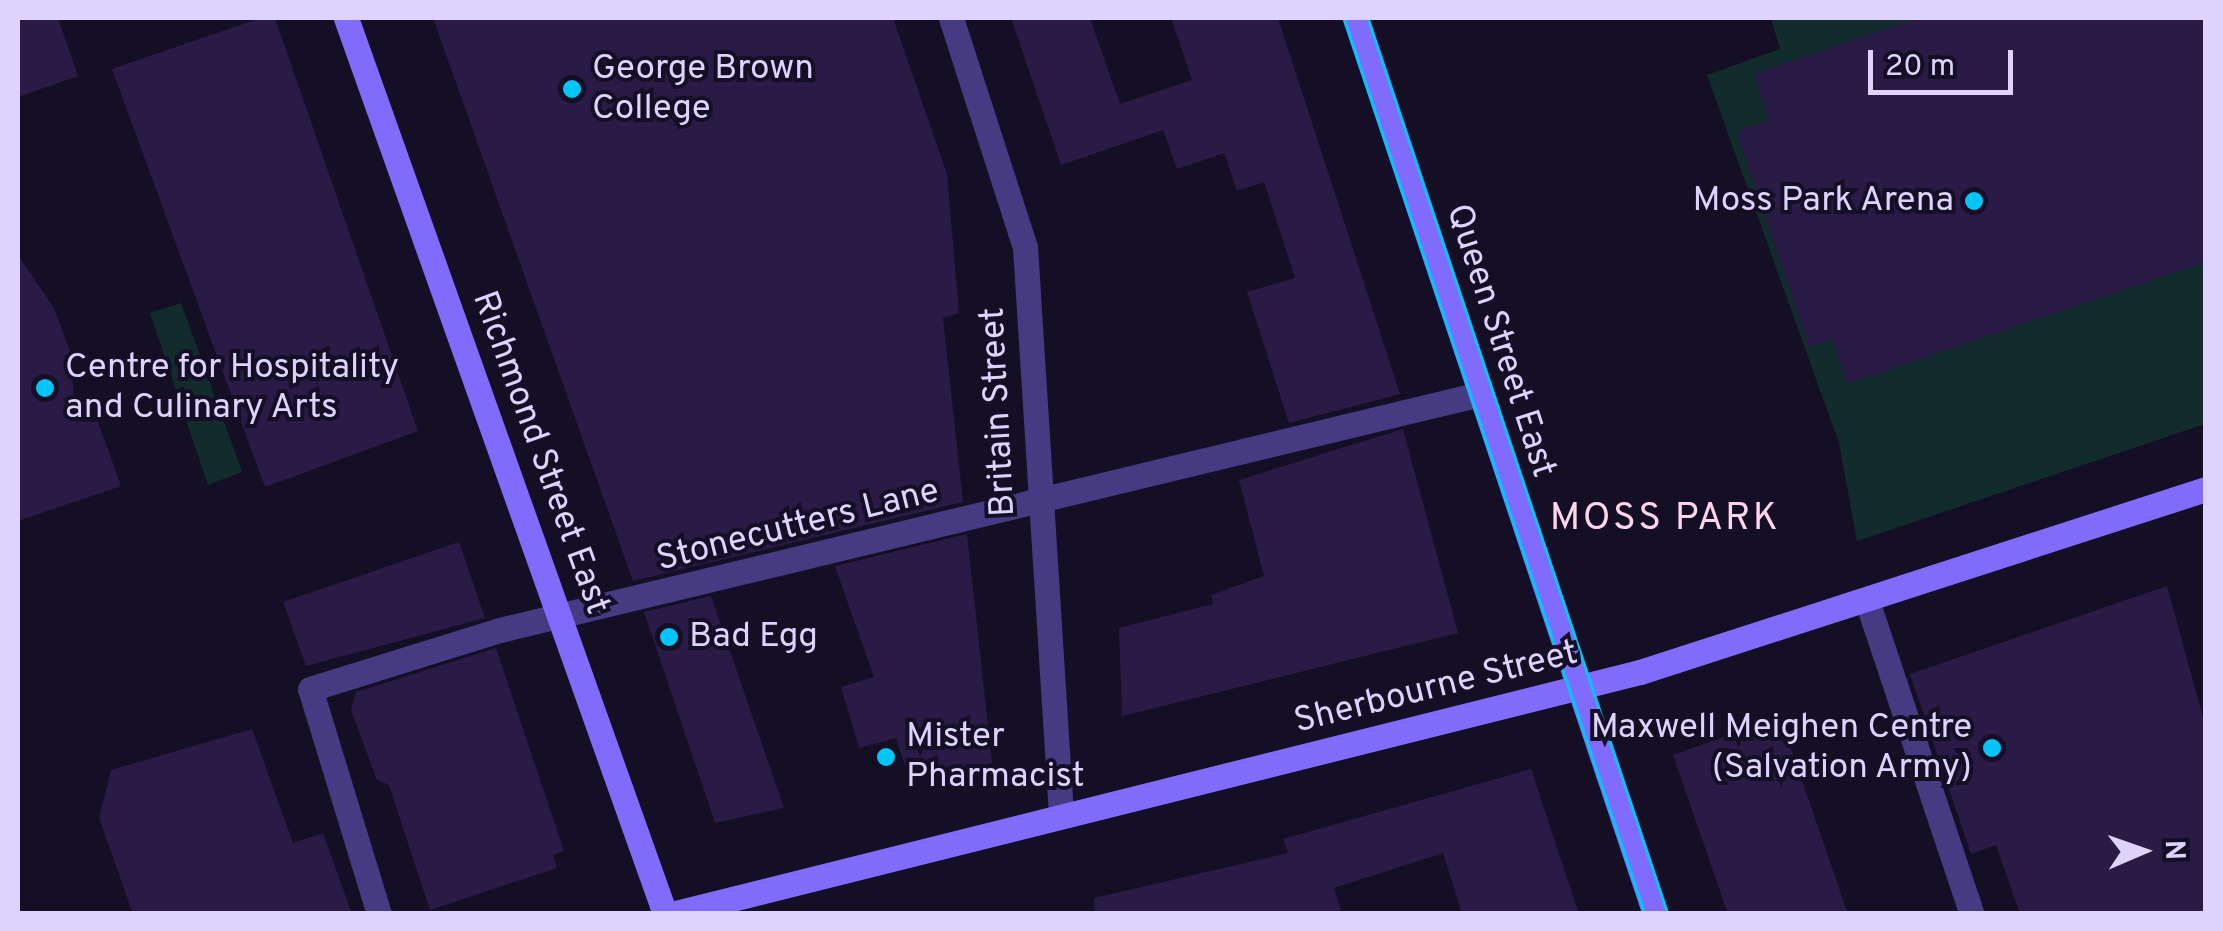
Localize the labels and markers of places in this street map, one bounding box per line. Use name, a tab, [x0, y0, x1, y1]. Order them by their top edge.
place label: George Brown College	[592, 48, 814, 130]
marker: George Brown College	[561, 78, 583, 100]
place label: Moss Park Arena	[1691, 180, 1954, 222]
marker: Moss Park Arena	[1963, 190, 1985, 212]
place label: Centre for Hospitality and Culinary Arts	[65, 347, 399, 429]
marker: Centre for Hospitality and Culinary Arts	[34, 377, 56, 399]
place label: Bad Egg	[689, 616, 818, 658]
marker: Bad Egg	[658, 626, 680, 648]
place label: Maxwell Meighen Centre (Salvation Army)	[1591, 707, 1972, 789]
place label: Mister Pharmacist	[906, 716, 1085, 798]
marker: Maxwell Meighen Centre (Salvation Army)	[1981, 737, 2003, 759]
marker: Mister Pharmacist	[875, 746, 897, 768]

